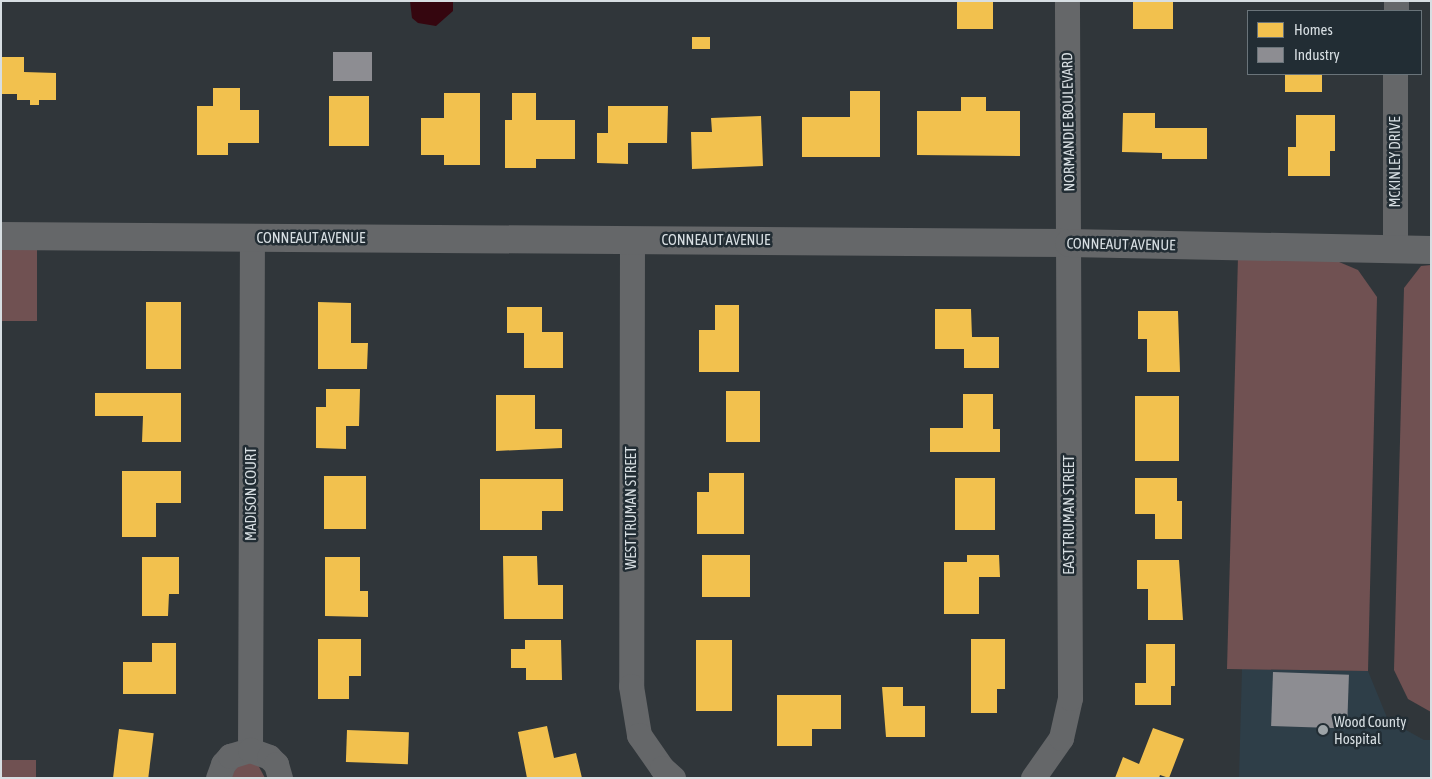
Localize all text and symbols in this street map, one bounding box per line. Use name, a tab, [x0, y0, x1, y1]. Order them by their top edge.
legend	[1247, 10, 1422, 75]
text: Homes	[1294, 21, 1333, 38]
text: Industry	[1294, 46, 1340, 63]
street label: NORMANDIE BOULEVARD	[1058, 52, 1078, 192]
street label: MCKINLEY DRIVE	[1386, 116, 1404, 208]
street label: CONNEAUT AVENUE	[256, 229, 366, 247]
street label: CONNEAUT AVENUE	[661, 231, 771, 249]
street label: CONNEAUT AVENUE	[1066, 234, 1176, 254]
street label: WEST TRUMAN STREET	[622, 446, 640, 570]
street label: MADISON COURT	[242, 447, 260, 541]
street label: EAST TRUMAN STREET	[1060, 455, 1078, 575]
place label: Wood County Hospital	[1334, 712, 1407, 747]
marker: Wood County Hospital	[1316, 723, 1330, 737]

